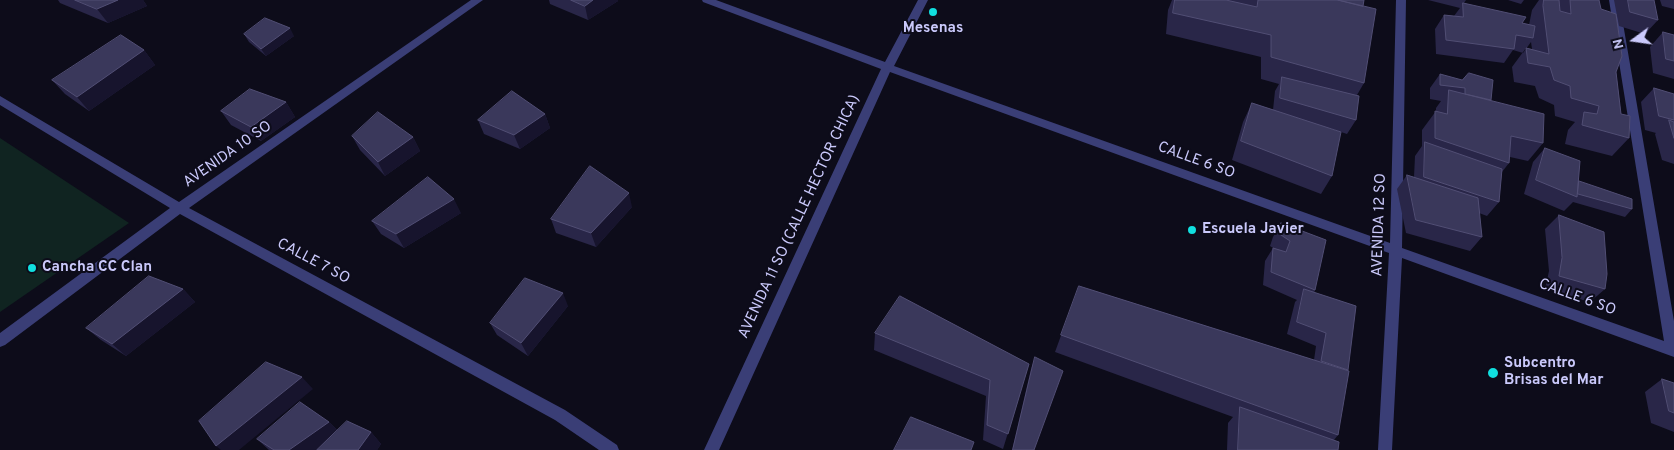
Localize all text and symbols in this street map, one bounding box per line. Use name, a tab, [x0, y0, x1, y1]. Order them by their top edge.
marker: Mesenas	[927, 6, 939, 18]
north arrow	[1609, 15, 1659, 65]
place label: Mesenas	[903, 20, 963, 38]
text: N	[1609, 37, 1628, 51]
street label: AVENIDA 11 SO (CALLE HECTOR CHICA)	[735, 92, 865, 342]
street label: AVENIDA 10 SO	[180, 118, 276, 192]
street label: CALLE 6 SO	[1155, 139, 1237, 183]
street label: AVENIDA 12 SO	[1369, 173, 1391, 277]
place label: Escuela Javier	[1202, 221, 1304, 239]
marker: Escuela Javier	[1186, 224, 1198, 236]
street label: CALLE 7 SO	[274, 235, 352, 289]
place label: Cancha CC Clan	[42, 259, 152, 277]
marker: Cancha CC Clan	[26, 262, 38, 274]
street label: CALLE 6 SO	[1536, 276, 1618, 320]
place label: Subcentro Brisas del Mar	[1504, 355, 1603, 390]
marker: Subcentro Brisas del Mar	[1486, 366, 1500, 380]

